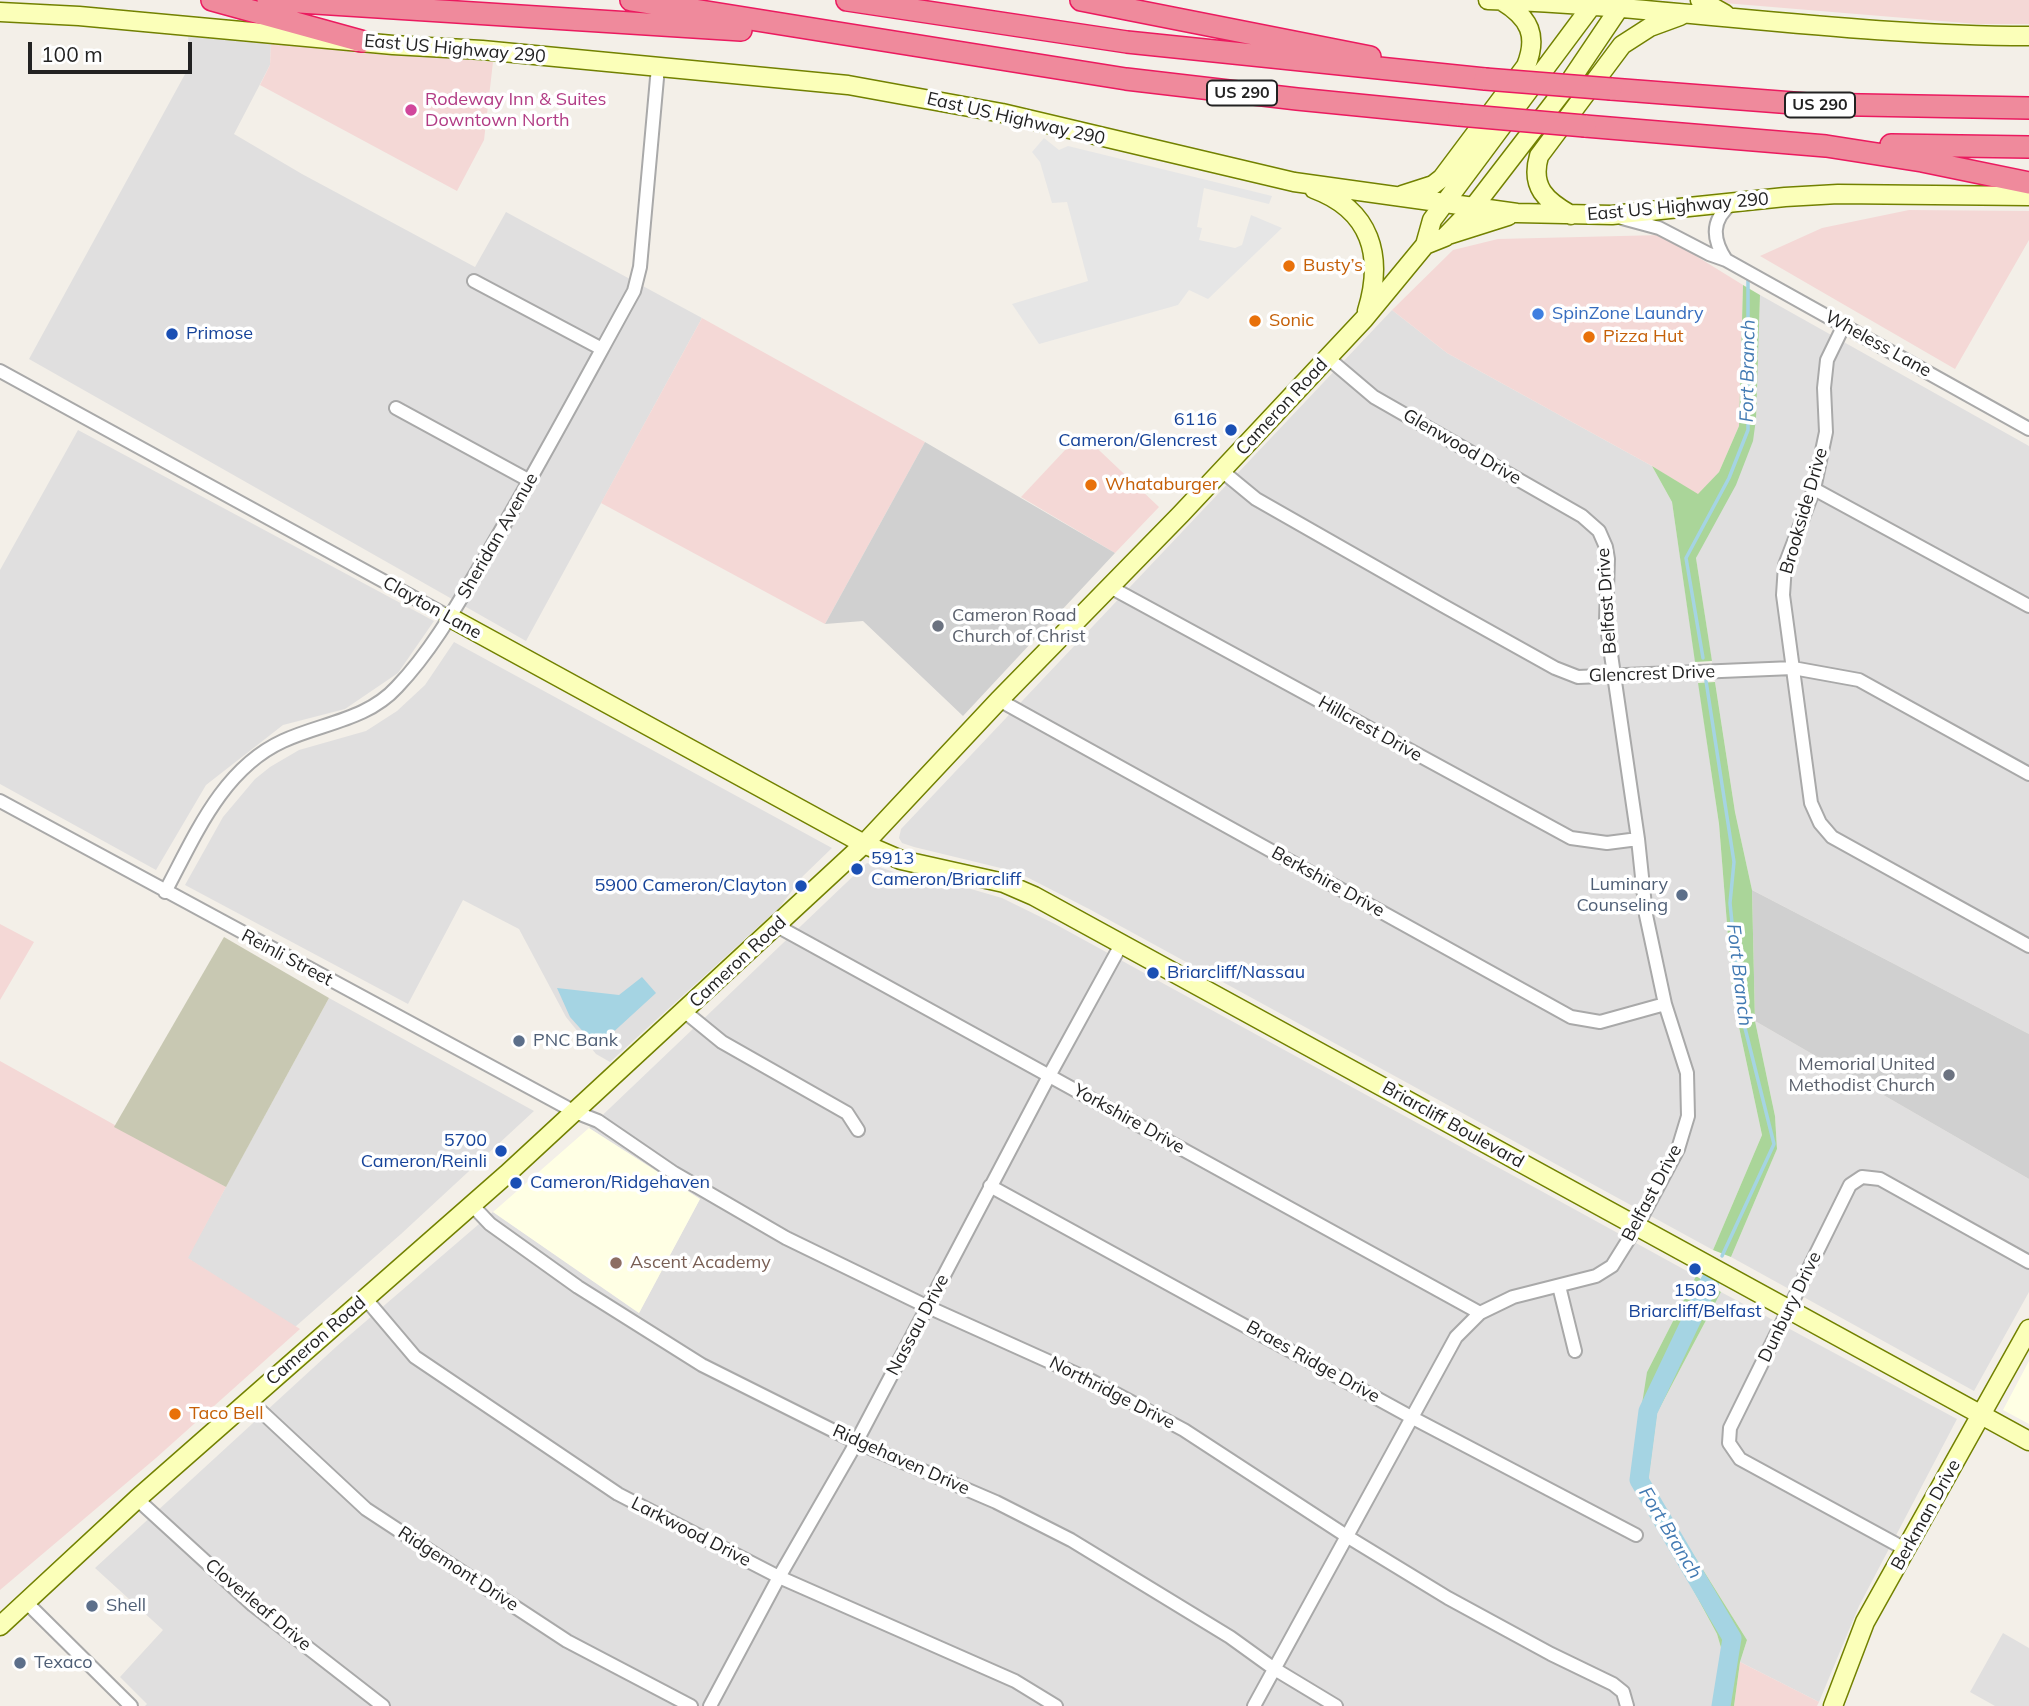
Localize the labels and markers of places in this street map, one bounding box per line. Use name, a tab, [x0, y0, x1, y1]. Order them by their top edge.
place label: Rodeway Inn & Suites Downtown North	[425, 89, 606, 132]
marker: Rodeway Inn & Suites Downtown North	[403, 102, 419, 118]
place label: Busty’s	[1303, 255, 1363, 277]
marker: Busty’s	[1281, 258, 1297, 274]
place label: SpinZone Laundry	[1552, 303, 1704, 325]
marker: SpinZone Laundry	[1530, 306, 1546, 322]
place label: Sonic	[1269, 310, 1314, 332]
marker: Sonic	[1247, 313, 1263, 329]
place label: Primose	[186, 323, 253, 345]
marker: Primose	[164, 326, 180, 342]
place label: Pizza Hut	[1603, 326, 1684, 348]
marker: Pizza Hut	[1581, 329, 1597, 345]
place label: 6116 Cameron/Glencrest	[1058, 409, 1217, 452]
marker: 6116 Cameron/Glencrest	[1223, 422, 1239, 438]
place label: Whataburger	[1105, 474, 1218, 496]
marker: Whataburger	[1083, 477, 1099, 493]
place label: Cameron Road Church of Christ	[952, 605, 1086, 648]
marker: Cameron Road Church of Christ	[930, 618, 946, 634]
place label: 5913 Cameron/Briarcliff	[871, 848, 1021, 890]
marker: 5913 Cameron/Briarcliff	[849, 861, 865, 877]
place label: Luminary Counseling	[1576, 874, 1668, 917]
place label: 5900 Cameron/Clayton	[594, 875, 787, 897]
marker: 5900 Cameron/Clayton	[793, 878, 809, 894]
marker: Luminary Counseling	[1674, 887, 1690, 903]
place label: Briarcliff/Nassau	[1167, 962, 1305, 984]
marker: Briarcliff/Nassau	[1145, 965, 1161, 981]
place label: PNC Bank	[533, 1030, 618, 1052]
marker: PNC Bank	[511, 1033, 527, 1049]
place label: Memorial United Methodist Church	[1789, 1054, 1935, 1096]
marker: Memorial United Methodist Church	[1941, 1067, 1957, 1083]
place label: 5700 Cameron/Reinli	[361, 1130, 487, 1172]
marker: 5700 Cameron/Reinli	[493, 1143, 509, 1159]
place label: Cameron/Ridgehaven	[530, 1172, 710, 1194]
marker: Cameron/Ridgehaven	[508, 1175, 524, 1191]
place label: Ascent Academy	[630, 1252, 771, 1274]
marker: Ascent Academy	[608, 1255, 624, 1271]
marker: 1503 Briarcliff/Belfast	[1687, 1261, 1703, 1277]
place label: 1503 Briarcliff/Belfast	[1628, 1280, 1762, 1322]
place label: Taco Bell	[189, 1403, 264, 1425]
marker: Taco Bell	[167, 1406, 183, 1422]
place label: Shell	[106, 1595, 146, 1617]
marker: Shell	[84, 1598, 100, 1614]
place label: Texaco	[34, 1652, 93, 1674]
marker: Texaco	[12, 1655, 28, 1671]

